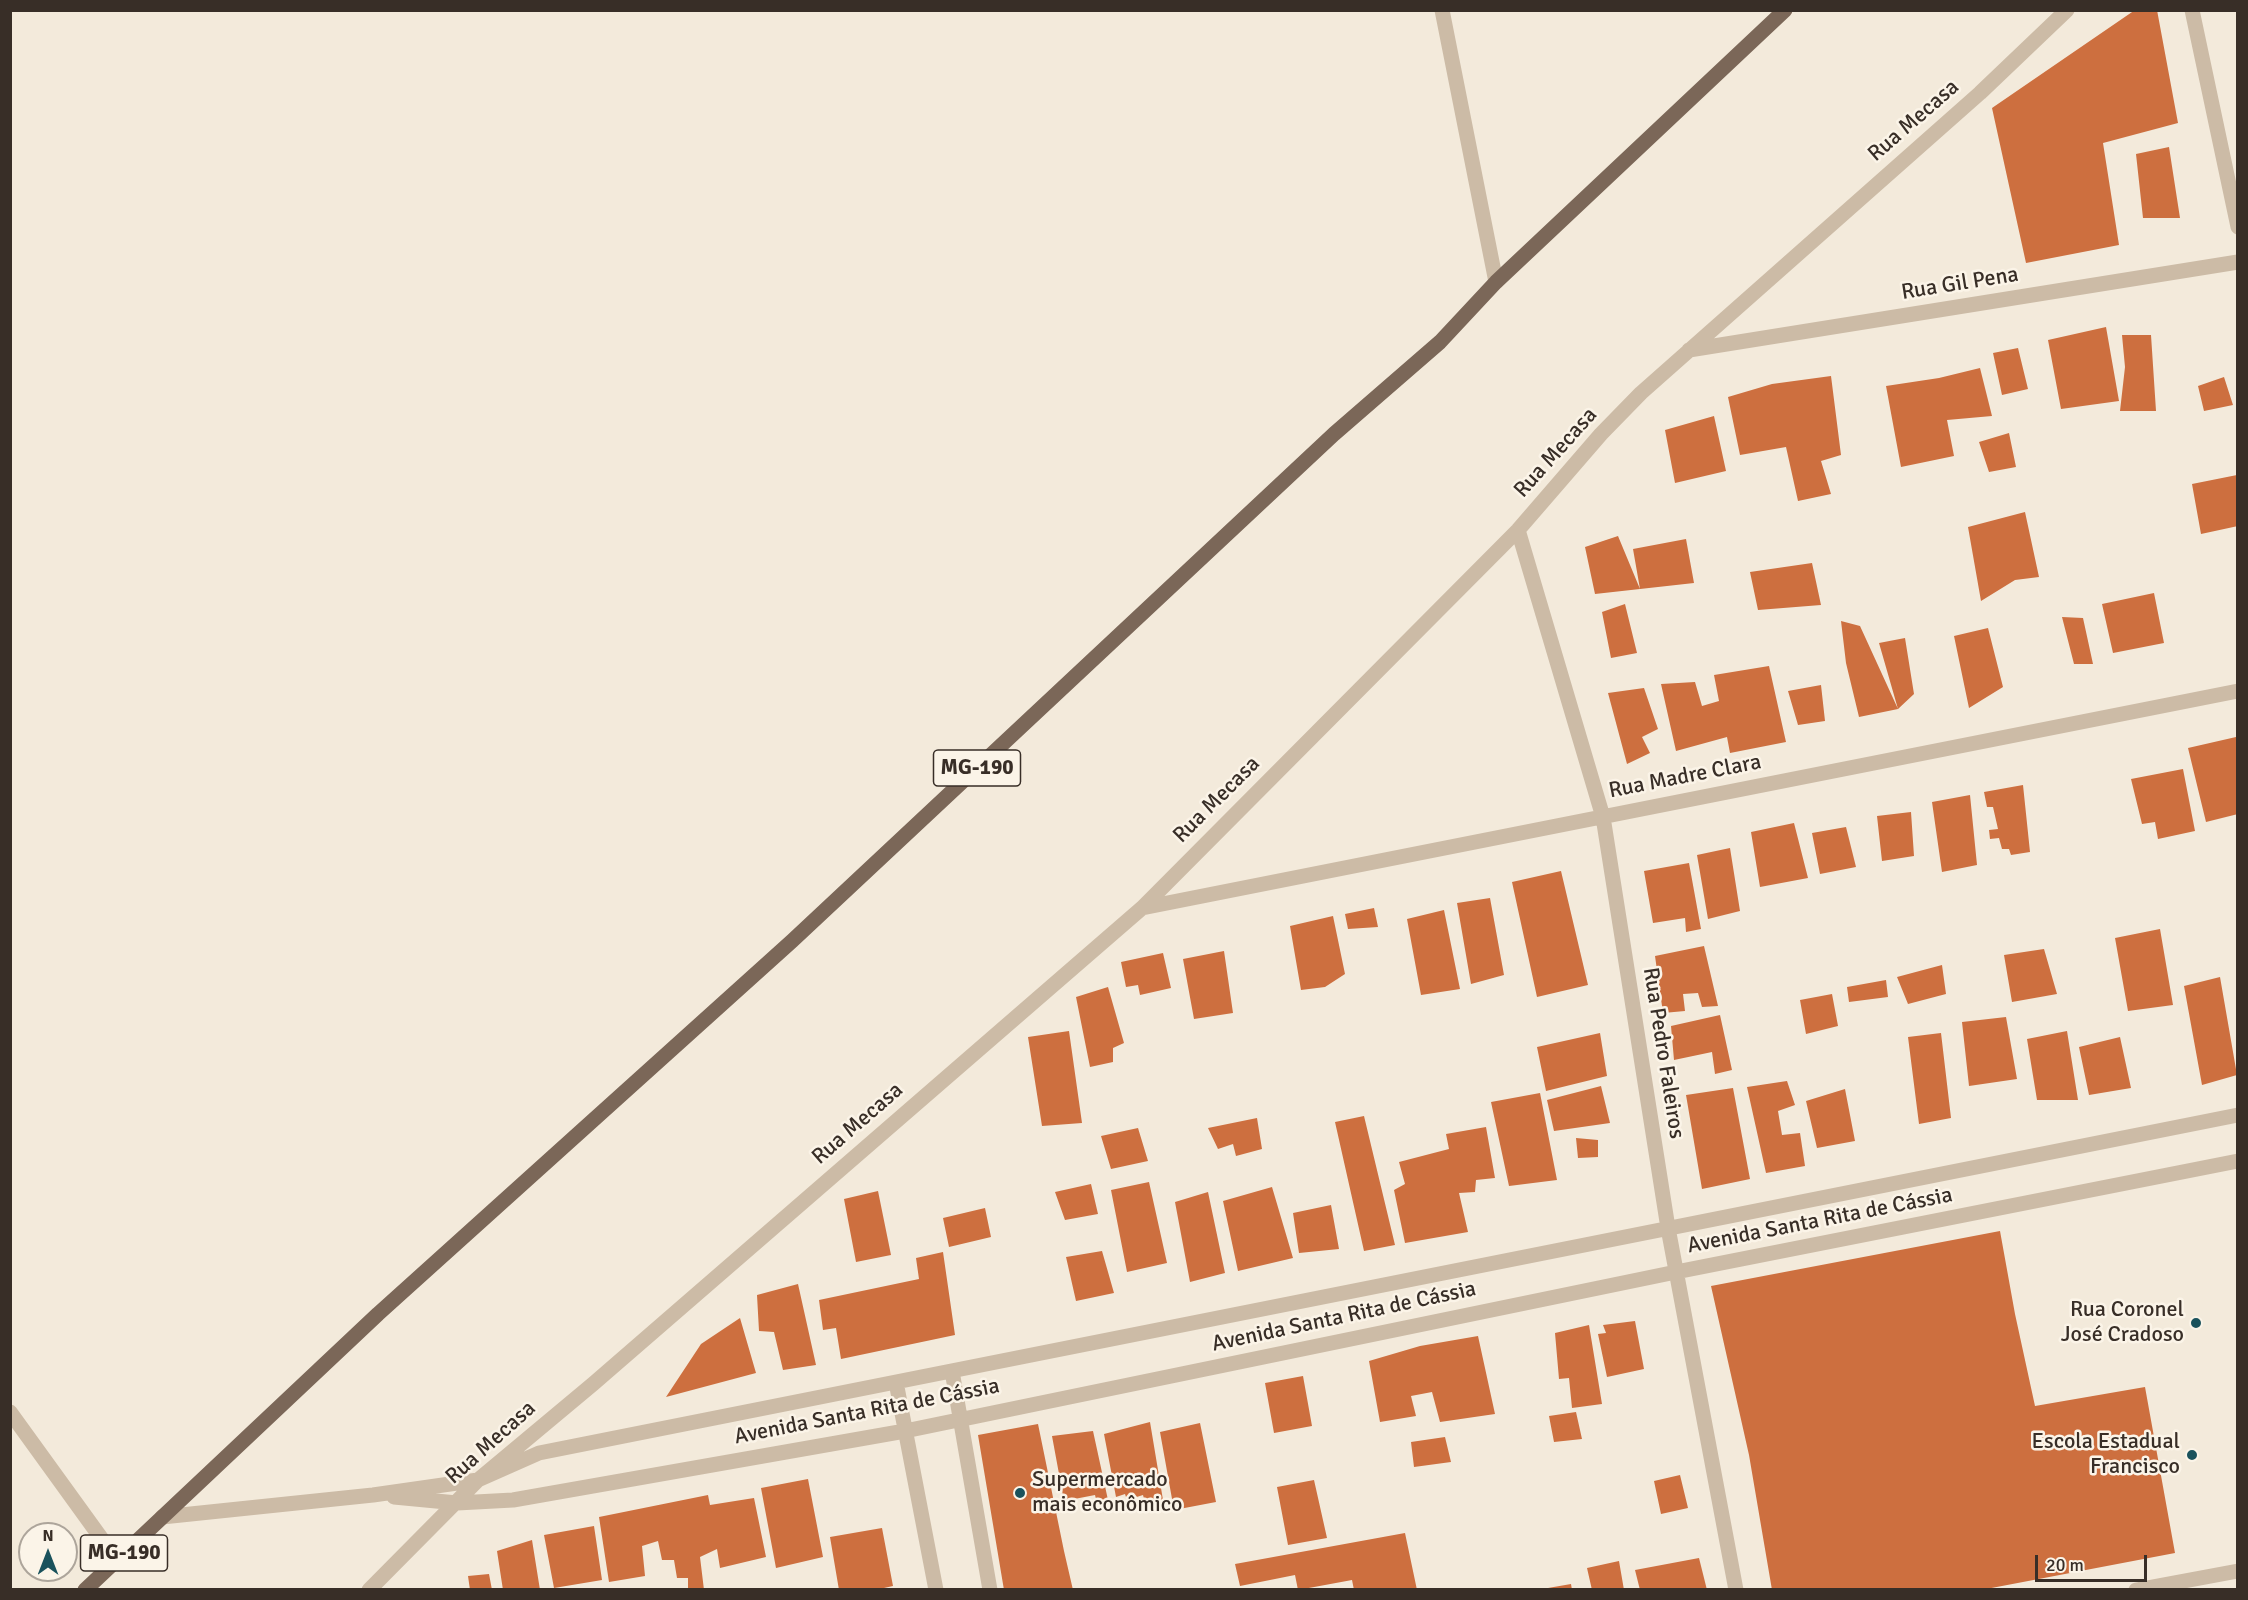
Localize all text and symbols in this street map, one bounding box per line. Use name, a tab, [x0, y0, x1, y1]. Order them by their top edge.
street label: Rua Mecasa	[1863, 74, 1965, 168]
street label: Rua Gil Pena	[1900, 262, 2020, 306]
street label: Rua Mecasa	[1509, 403, 1603, 503]
street label: Rua Madre Clara	[1607, 749, 1763, 805]
road number: MG-190	[934, 750, 1020, 786]
street label: Rua Mecasa	[1168, 751, 1266, 849]
street label: Rua Pedro Faleiros	[1636, 965, 1690, 1141]
street label: Rua Mecasa	[807, 1077, 909, 1171]
street label: Avenida Santa Rita de Cássia	[1685, 1182, 1955, 1260]
street label: Avenida Santa Rita de Cássia	[1209, 1276, 1479, 1358]
place label: Rua Coronel José Cradoso	[2061, 1297, 2184, 1348]
marker: Rua Coronel José Cradoso	[2189, 1316, 2203, 1330]
street label: Avenida Santa Rita de Cássia	[732, 1373, 1002, 1451]
street label: Rua Mecasa	[441, 1396, 541, 1490]
place label: Escola Estadual Francisco	[2032, 1429, 2180, 1480]
marker: Escola Estadual Francisco	[2185, 1448, 2199, 1462]
place label: Supermercado mais econômico	[1032, 1467, 1182, 1518]
marker: Supermercado mais econômico	[1013, 1486, 1027, 1500]
north arrow	[18, 1522, 78, 1582]
text: N	[42, 1526, 54, 1546]
road number: MG-190	[80, 1535, 168, 1571]
scale bar	[2038, 1543, 2150, 1581]
text: 20 m	[2046, 1554, 2084, 1576]

